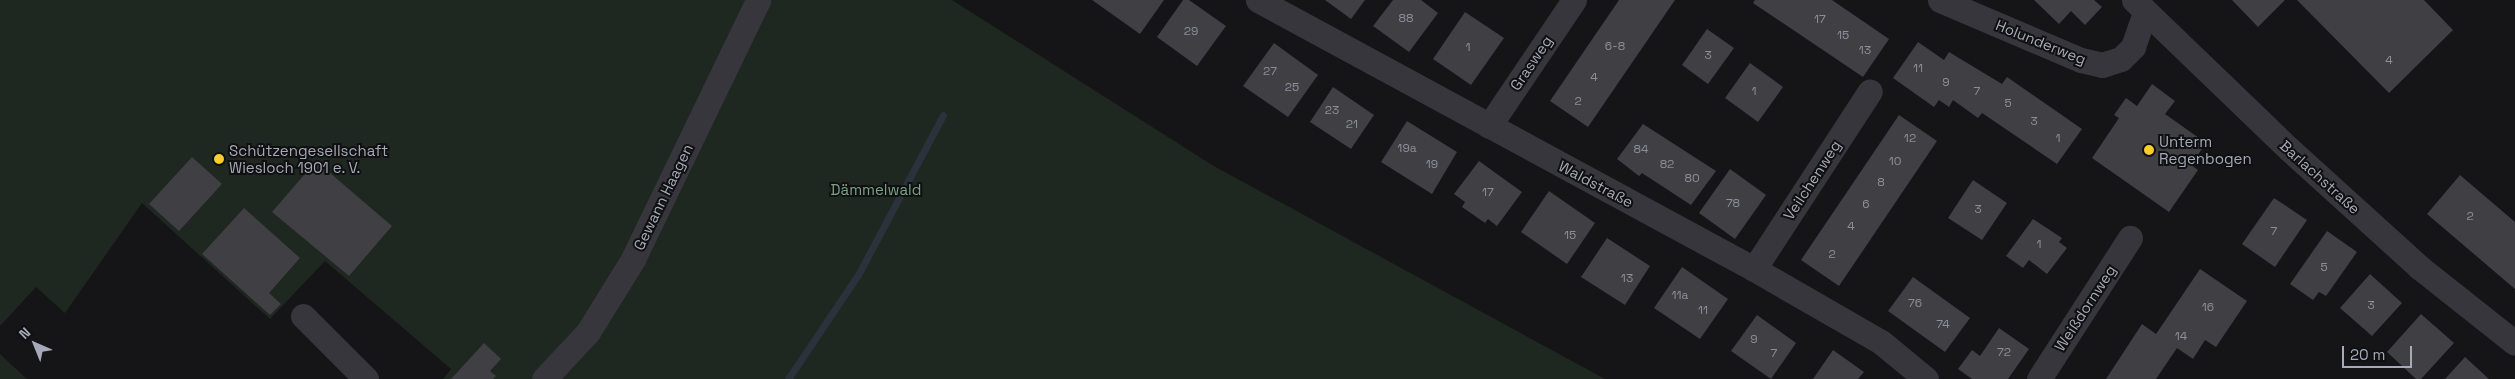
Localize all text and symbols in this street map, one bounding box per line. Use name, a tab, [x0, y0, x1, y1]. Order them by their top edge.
house number: 88	[1399, 12, 1413, 26]
house number: 17	[1814, 13, 1826, 27]
street label: Holunderweg	[1993, 16, 2089, 68]
house number: 29	[1184, 25, 1198, 39]
house number: 15	[1837, 29, 1849, 43]
street label: Grasweg	[1506, 32, 1556, 94]
house number: 6-8	[1605, 40, 1625, 54]
house number: 1	[1465, 41, 1471, 55]
house number: 13	[1859, 44, 1871, 58]
house number: 3	[1704, 49, 1712, 63]
house number: 4	[2385, 54, 2393, 68]
house number: 11	[1913, 62, 1923, 76]
house number: 27	[1263, 65, 1277, 79]
house number: 4	[1590, 71, 1598, 85]
house number: 9	[1942, 76, 1950, 90]
house number: 25	[1285, 81, 1299, 95]
house number: 1	[1751, 85, 1757, 99]
house number: 7	[1974, 85, 1980, 99]
house number: 2	[1574, 95, 1582, 109]
house number: 5	[2004, 97, 2012, 111]
house number: 23	[1325, 104, 1339, 118]
house number: 3	[2030, 115, 2038, 129]
house number: 21	[1346, 118, 1358, 132]
house number: 12	[1904, 132, 1916, 146]
house number: 1	[2055, 132, 2061, 146]
place label: Unterm Regenbogen	[2159, 132, 2252, 167]
street label: Barlachstraße	[2276, 136, 2364, 218]
street label: Veilchenweg	[1780, 137, 1844, 223]
place label: Schützengesellschaft Wiesloch 1901 e. V.	[229, 141, 388, 176]
street label: Gewann Haagen	[629, 141, 697, 253]
house number: 19a	[1397, 142, 1417, 156]
house number: 84	[1634, 143, 1648, 157]
marker: Unterm Regenbogen	[2143, 144, 2155, 156]
marker: Schützengesellschaft Wiesloch 1901 e. V.	[213, 153, 225, 165]
house number: 10	[1889, 155, 1901, 169]
street label: Waldstraße	[1556, 157, 1636, 211]
house number: 19	[1426, 158, 1438, 172]
house number: 82	[1660, 158, 1674, 172]
house number: 80	[1684, 172, 1700, 186]
house number: 8	[1877, 176, 1885, 190]
park label: Dämmelwald	[831, 181, 921, 199]
house number: 17	[1482, 186, 1494, 200]
house number: 78	[1726, 197, 1740, 211]
house number: 6	[1862, 198, 1870, 212]
house number: 3	[1974, 203, 1982, 217]
house number: 2	[2466, 210, 2474, 224]
house number: 4	[1847, 220, 1855, 234]
house number: 7	[2271, 225, 2277, 239]
house number: 15	[1564, 229, 1576, 243]
house number: 1	[2036, 238, 2042, 252]
house number: 2	[1828, 248, 1836, 262]
house number: 5	[2320, 261, 2328, 275]
street label: Weißdornweg	[2050, 262, 2120, 354]
house number: 13	[1621, 272, 1633, 286]
house number: 11a	[1672, 289, 1688, 303]
house number: 76	[1908, 297, 1922, 311]
house number: 3	[2367, 299, 2375, 313]
house number: 16	[2202, 301, 2214, 315]
house number: 11	[1698, 304, 1708, 318]
house number: 74	[1936, 318, 1950, 332]
north arrow	[10, 319, 60, 369]
text: N	[15, 323, 34, 343]
house number: 14	[2175, 330, 2187, 344]
house number: 9	[1750, 333, 1758, 347]
scale bar	[2345, 336, 2415, 368]
text: 20 m	[2350, 345, 2385, 364]
house number: 72	[1997, 346, 2011, 360]
house number: 7	[1771, 347, 1777, 361]

